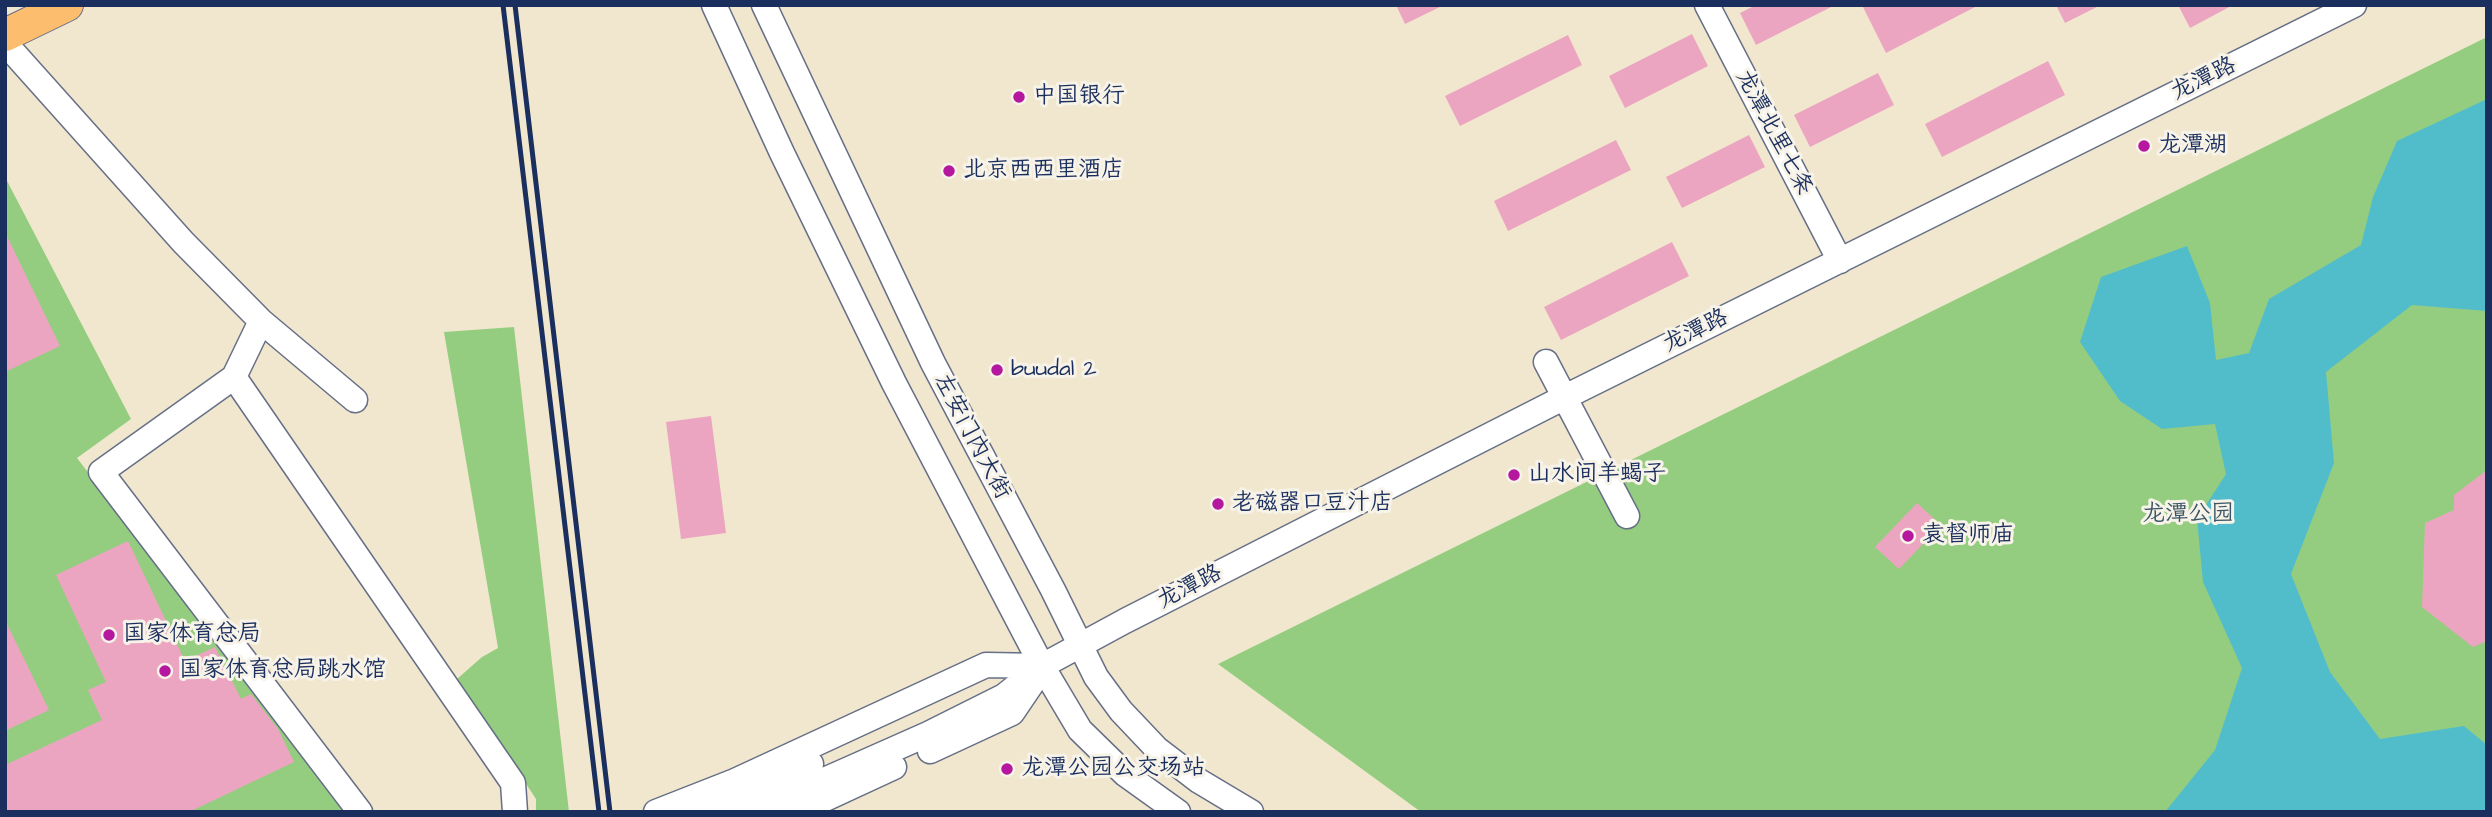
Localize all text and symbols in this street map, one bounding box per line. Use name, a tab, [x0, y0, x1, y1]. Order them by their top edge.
street label: 龙潭路	[2167, 52, 2241, 108]
street label: 龙潭北里七条	[1728, 66, 1818, 200]
place label: 中国银行	[1033, 83, 1125, 111]
marker: 中国银行	[1011, 89, 1027, 105]
place label: 龙潭湖	[2158, 132, 2227, 160]
marker: 龙潭湖	[2136, 138, 2152, 154]
place label: 北京西西里酒店	[963, 157, 1124, 185]
marker: 北京西西里酒店	[941, 163, 957, 179]
street label: 龙潭路	[1659, 304, 1733, 360]
place label: buudal 2	[1011, 356, 1097, 384]
marker: buudal 2	[989, 362, 1005, 378]
street label: 左安门内大街	[926, 370, 1016, 504]
place label: 山水间羊蝎子	[1528, 461, 1666, 489]
marker: 山水间羊蝎子	[1506, 467, 1522, 483]
place label: 老磁器口豆汁店	[1232, 490, 1393, 518]
marker: 老磁器口豆汁店	[1210, 496, 1226, 512]
park label: 龙潭公园	[2142, 501, 2234, 529]
place label: 袁督师庙	[1922, 522, 2014, 550]
marker: 袁督师庙	[1900, 528, 1916, 544]
street label: 龙潭路	[1153, 560, 1227, 616]
place label: 国家体育总局	[123, 621, 261, 649]
marker: 国家体育总局	[101, 627, 117, 643]
place label: 国家体育总局跳水馆	[179, 657, 386, 685]
marker: 国家体育总局跳水馆	[157, 663, 173, 679]
place label: 龙潭公园公交场站	[1021, 755, 1205, 783]
marker: 龙潭公园公交场站	[999, 761, 1015, 777]

